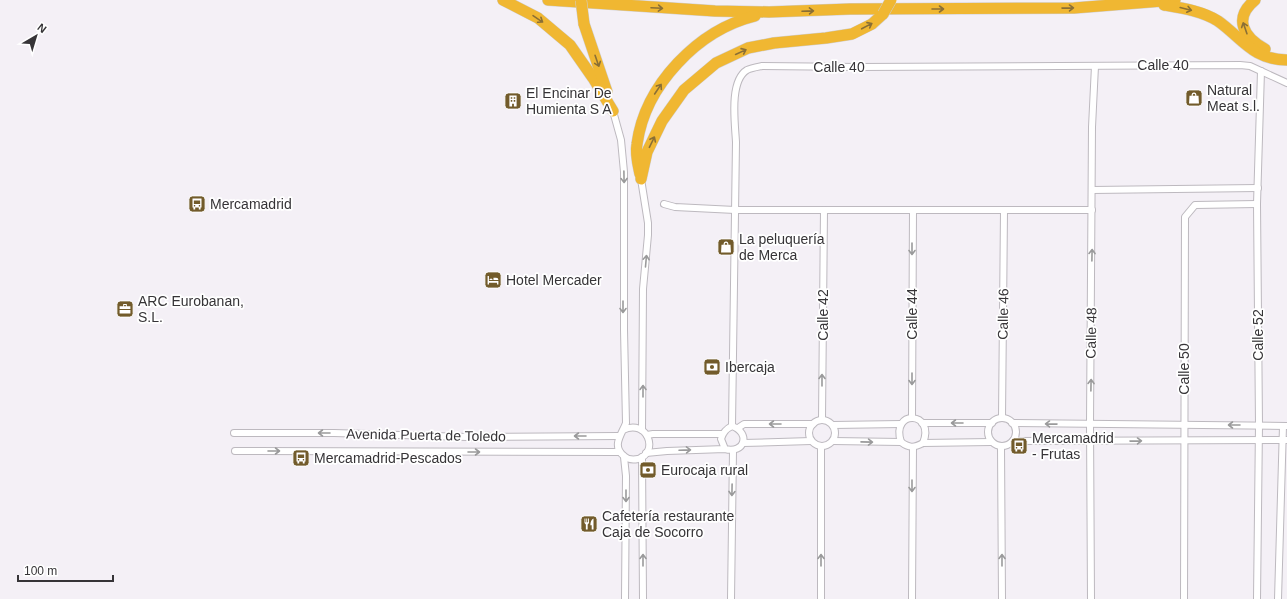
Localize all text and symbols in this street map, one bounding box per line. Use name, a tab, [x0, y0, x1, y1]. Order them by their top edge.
one-way arrow	[650, 4, 663, 11]
one-way arrow	[1061, 4, 1074, 11]
one-way arrow	[931, 5, 944, 13]
one-way arrow	[1179, 6, 1192, 13]
one-way arrow	[801, 7, 814, 15]
one-way arrow	[532, 14, 543, 23]
north arrow	[16, 16, 56, 56]
text: N	[35, 21, 49, 35]
one-way arrow	[1241, 21, 1248, 34]
one-way arrow	[861, 22, 873, 30]
one-way arrow	[734, 48, 746, 55]
one-way arrow	[593, 55, 601, 67]
street label: Calle 40	[1137, 57, 1189, 73]
street label: Calle 40	[813, 59, 865, 75]
place label: Natural Meat s.l.	[1207, 82, 1260, 114]
one-way arrow	[654, 84, 662, 95]
place label: El Encinar De Humienta S A	[526, 85, 612, 117]
shop icon: Natural Meat s.l.	[1184, 88, 1204, 108]
building icon: El Encinar De Humienta S A	[503, 91, 523, 111]
one-way arrow	[649, 136, 656, 148]
one-way arrow	[620, 170, 627, 183]
bus stop icon: Mercamadrid	[187, 194, 207, 214]
place label: Mercamadrid	[210, 196, 292, 212]
place label: La peluquería de Merca	[739, 231, 825, 263]
shop icon: La peluquería de Merca	[716, 237, 736, 257]
one-way arrow	[909, 242, 916, 255]
one-way arrow	[1088, 249, 1096, 262]
one-way arrow	[642, 255, 649, 268]
hotel icon: Hotel Mercader	[483, 270, 503, 290]
place label: Hotel Mercader	[506, 272, 602, 288]
street label: Calle 44	[904, 288, 920, 340]
street label: Calle 46	[995, 288, 1011, 340]
street label: Calle 42	[815, 289, 831, 341]
place label: ARC Eurobanan, S.L.	[138, 293, 244, 325]
office icon: ARC Eurobanan, S.L.	[115, 299, 135, 319]
one-way arrow	[619, 300, 627, 313]
street label: Calle 48	[1083, 307, 1099, 359]
street label: Calle 52	[1250, 309, 1266, 361]
street label: Calle 50	[1176, 343, 1192, 395]
bank icon: Ibercaja	[702, 357, 722, 377]
place label: Ibercaja	[725, 359, 775, 375]
one-way arrow	[908, 372, 916, 385]
one-way arrow	[818, 374, 826, 387]
one-way arrow	[1087, 379, 1095, 392]
one-way arrow	[639, 385, 647, 398]
one-way arrow	[951, 419, 964, 427]
one-way arrow	[769, 420, 782, 428]
one-way arrow	[1045, 420, 1058, 427]
one-way arrow	[1228, 421, 1241, 429]
street label: Avenida Puerta de Toledo	[346, 426, 506, 444]
one-way arrow	[318, 429, 331, 437]
place label: Mercamadrid - Frutas	[1032, 430, 1114, 462]
one-way arrow	[574, 433, 587, 440]
bus stop icon: Mercamadrid - Frutas	[1009, 436, 1029, 456]
one-way arrow	[1129, 437, 1142, 444]
one-way arrow	[860, 438, 873, 445]
one-way arrow	[678, 446, 691, 454]
one-way arrow	[267, 447, 280, 455]
bus stop icon: Mercamadrid-Pescados	[291, 448, 311, 468]
one-way arrow	[467, 448, 480, 456]
place label: Mercamadrid-Pescados	[314, 450, 462, 466]
bank icon: Eurocaja rural	[638, 460, 658, 480]
place label: Eurocaja rural	[661, 462, 748, 478]
one-way arrow	[908, 479, 916, 492]
one-way arrow	[728, 483, 736, 496]
one-way arrow	[622, 489, 630, 502]
place label: Cafetería restaurante Caja de Socorro	[602, 508, 735, 540]
restaurant icon: Cafetería restaurante Caja de Socorro	[579, 514, 599, 534]
one-way arrow	[639, 554, 647, 567]
one-way arrow	[817, 554, 825, 567]
one-way arrow	[998, 554, 1006, 567]
scale bar	[18, 557, 113, 583]
text: 100 m	[24, 564, 57, 578]

